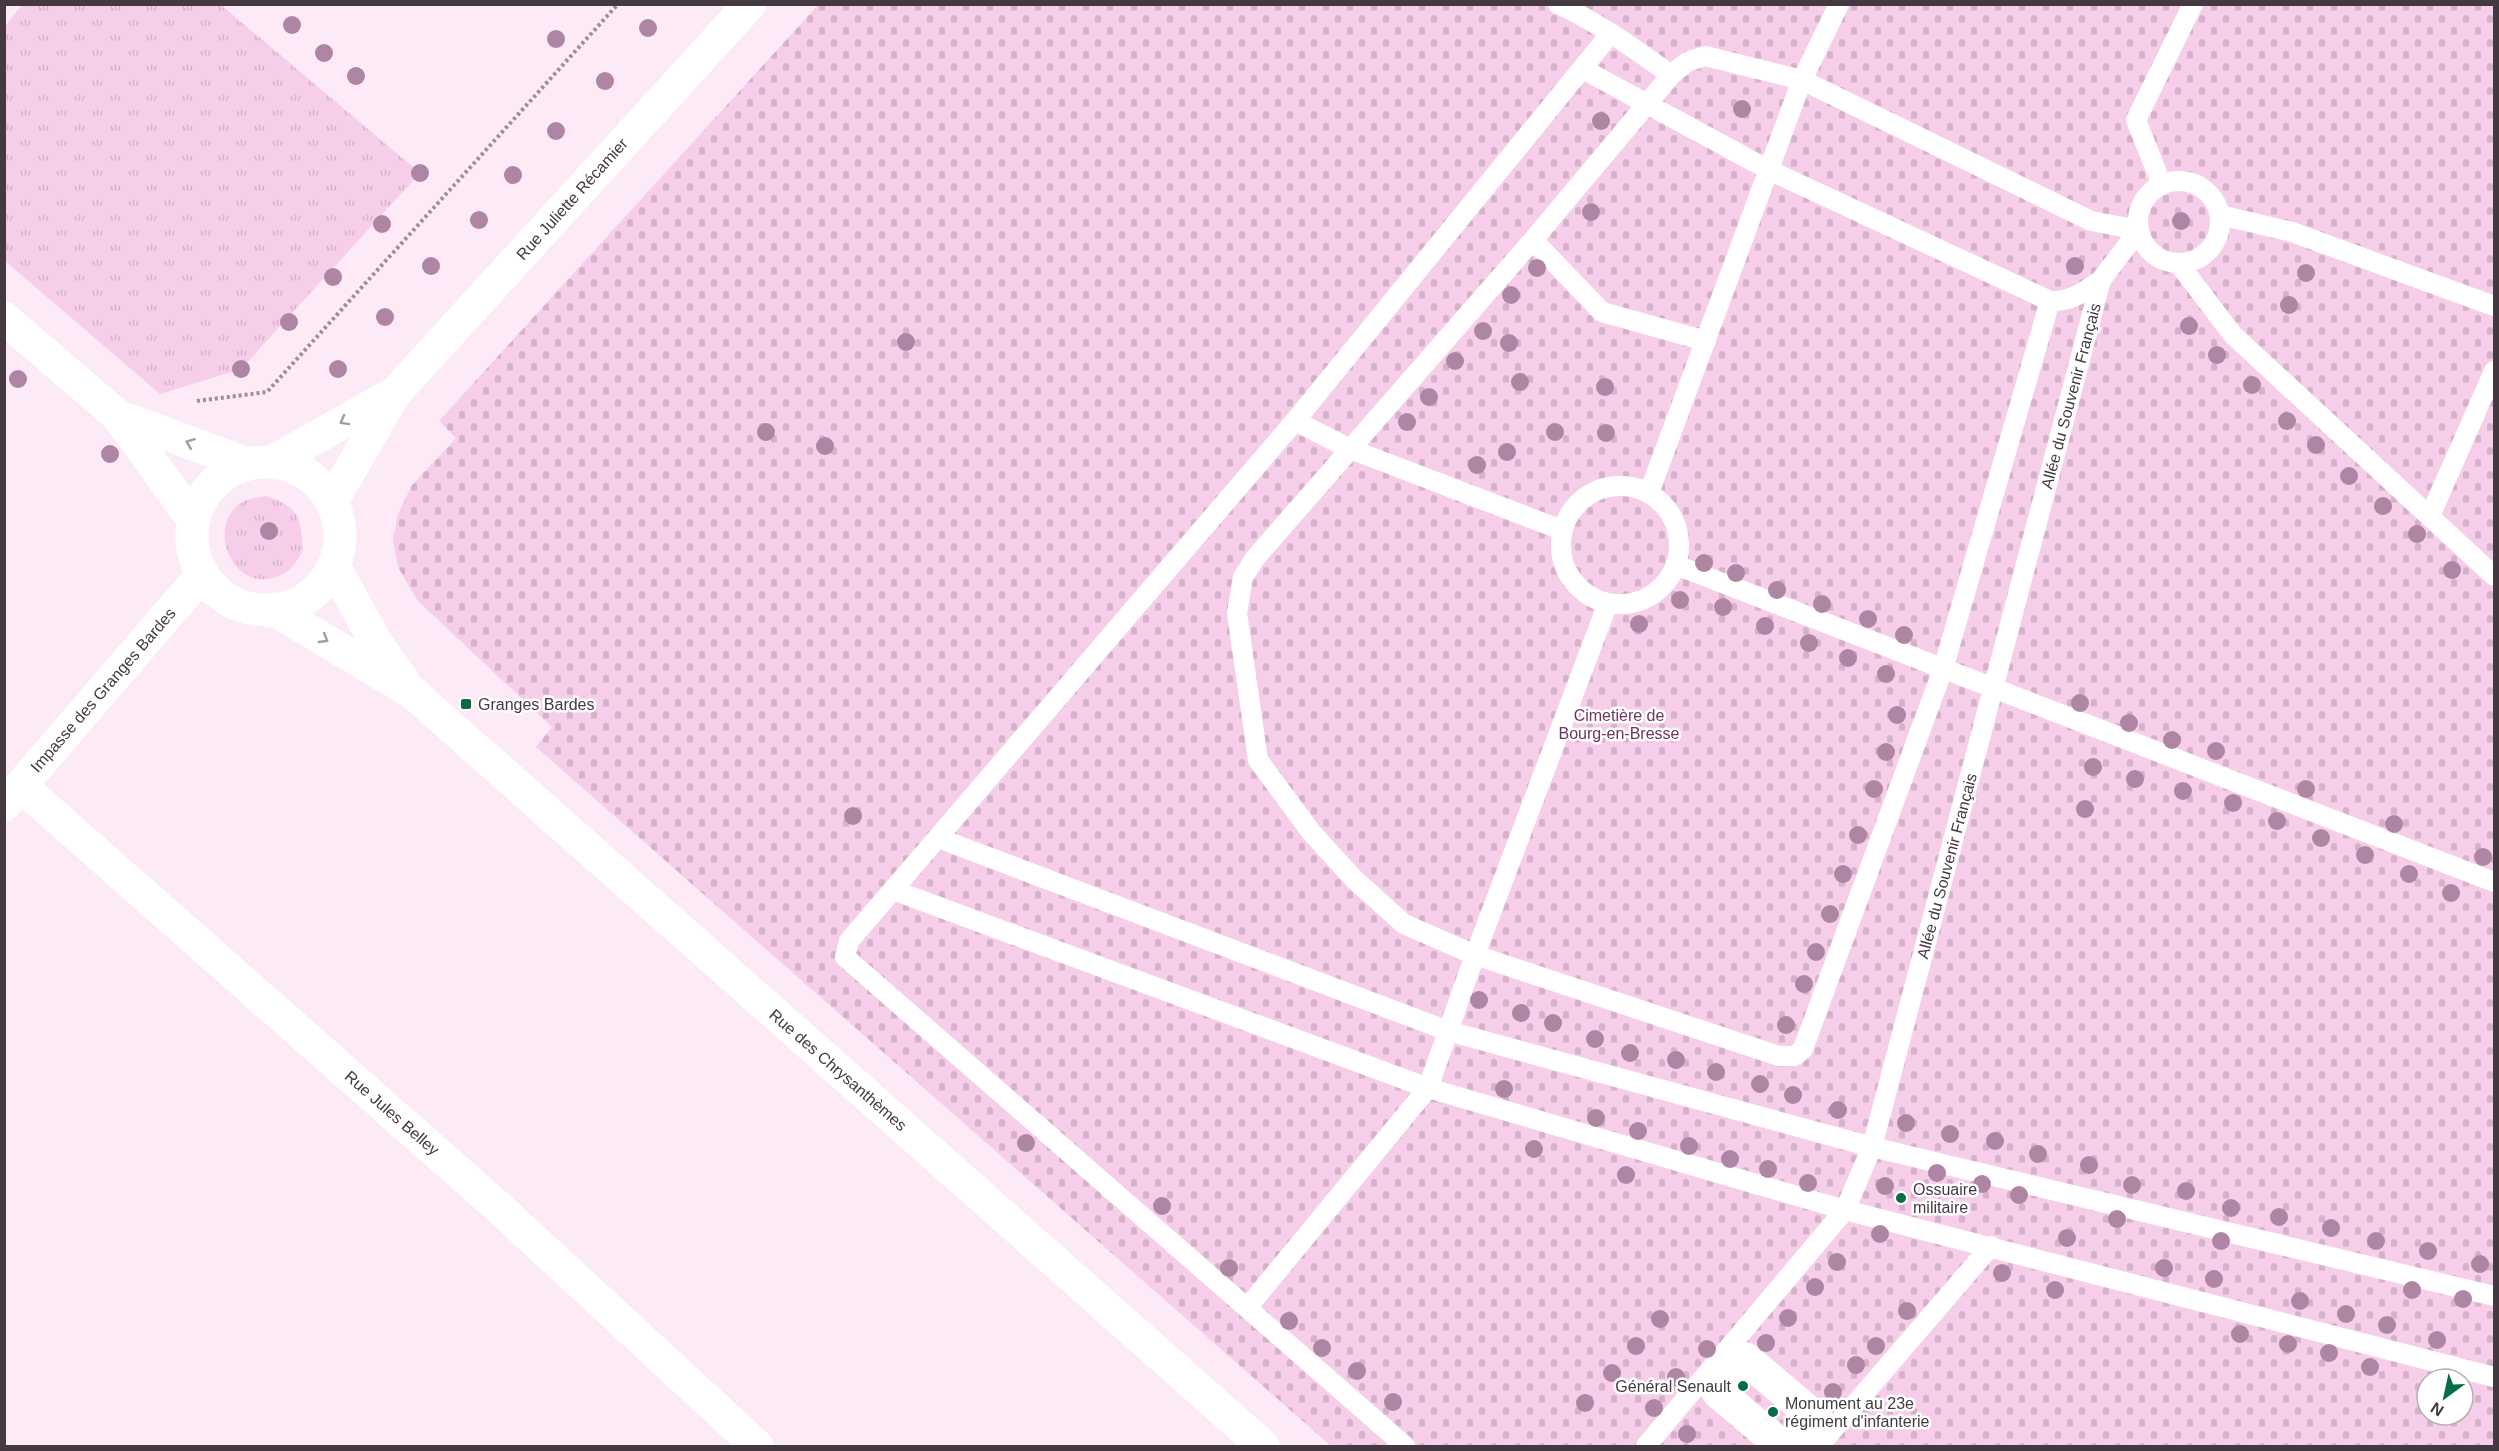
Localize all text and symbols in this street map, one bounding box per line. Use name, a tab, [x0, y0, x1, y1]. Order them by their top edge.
street label: Rue Juliette Récamier	[513, 134, 631, 263]
street label: Allée du Souvenir Français	[2038, 301, 2104, 491]
one-way arrow	[339, 414, 350, 426]
one-way arrow	[185, 437, 196, 450]
street label: Impasse des Granges Bardes	[27, 605, 179, 775]
one-way arrow	[318, 632, 328, 644]
place label: Granges Bardes	[478, 696, 595, 713]
marker: Granges Bardes	[459, 697, 473, 711]
park label: Cimetière de Bourg-en-Bresse	[1559, 707, 1680, 742]
street label: Allée du Souvenir Français	[1914, 771, 1980, 961]
street label: Rue des Chrysanthèmes	[766, 1006, 910, 1134]
street label: Rue Jules Belley	[341, 1067, 443, 1159]
place label: Ossuaire militaire	[1913, 1181, 1977, 1216]
marker: Ossuaire militaire	[1894, 1191, 1908, 1205]
north arrow	[2415, 1367, 2475, 1427]
place label: Général Senault	[1615, 1378, 1732, 1395]
marker: Général Senault	[1736, 1379, 1750, 1393]
place label: Monument au 23e régiment d'infanterie	[1785, 1395, 1930, 1430]
text: N	[2428, 1399, 2447, 1419]
marker: Monument au 23e régiment d'infanterie	[1766, 1405, 1780, 1419]

